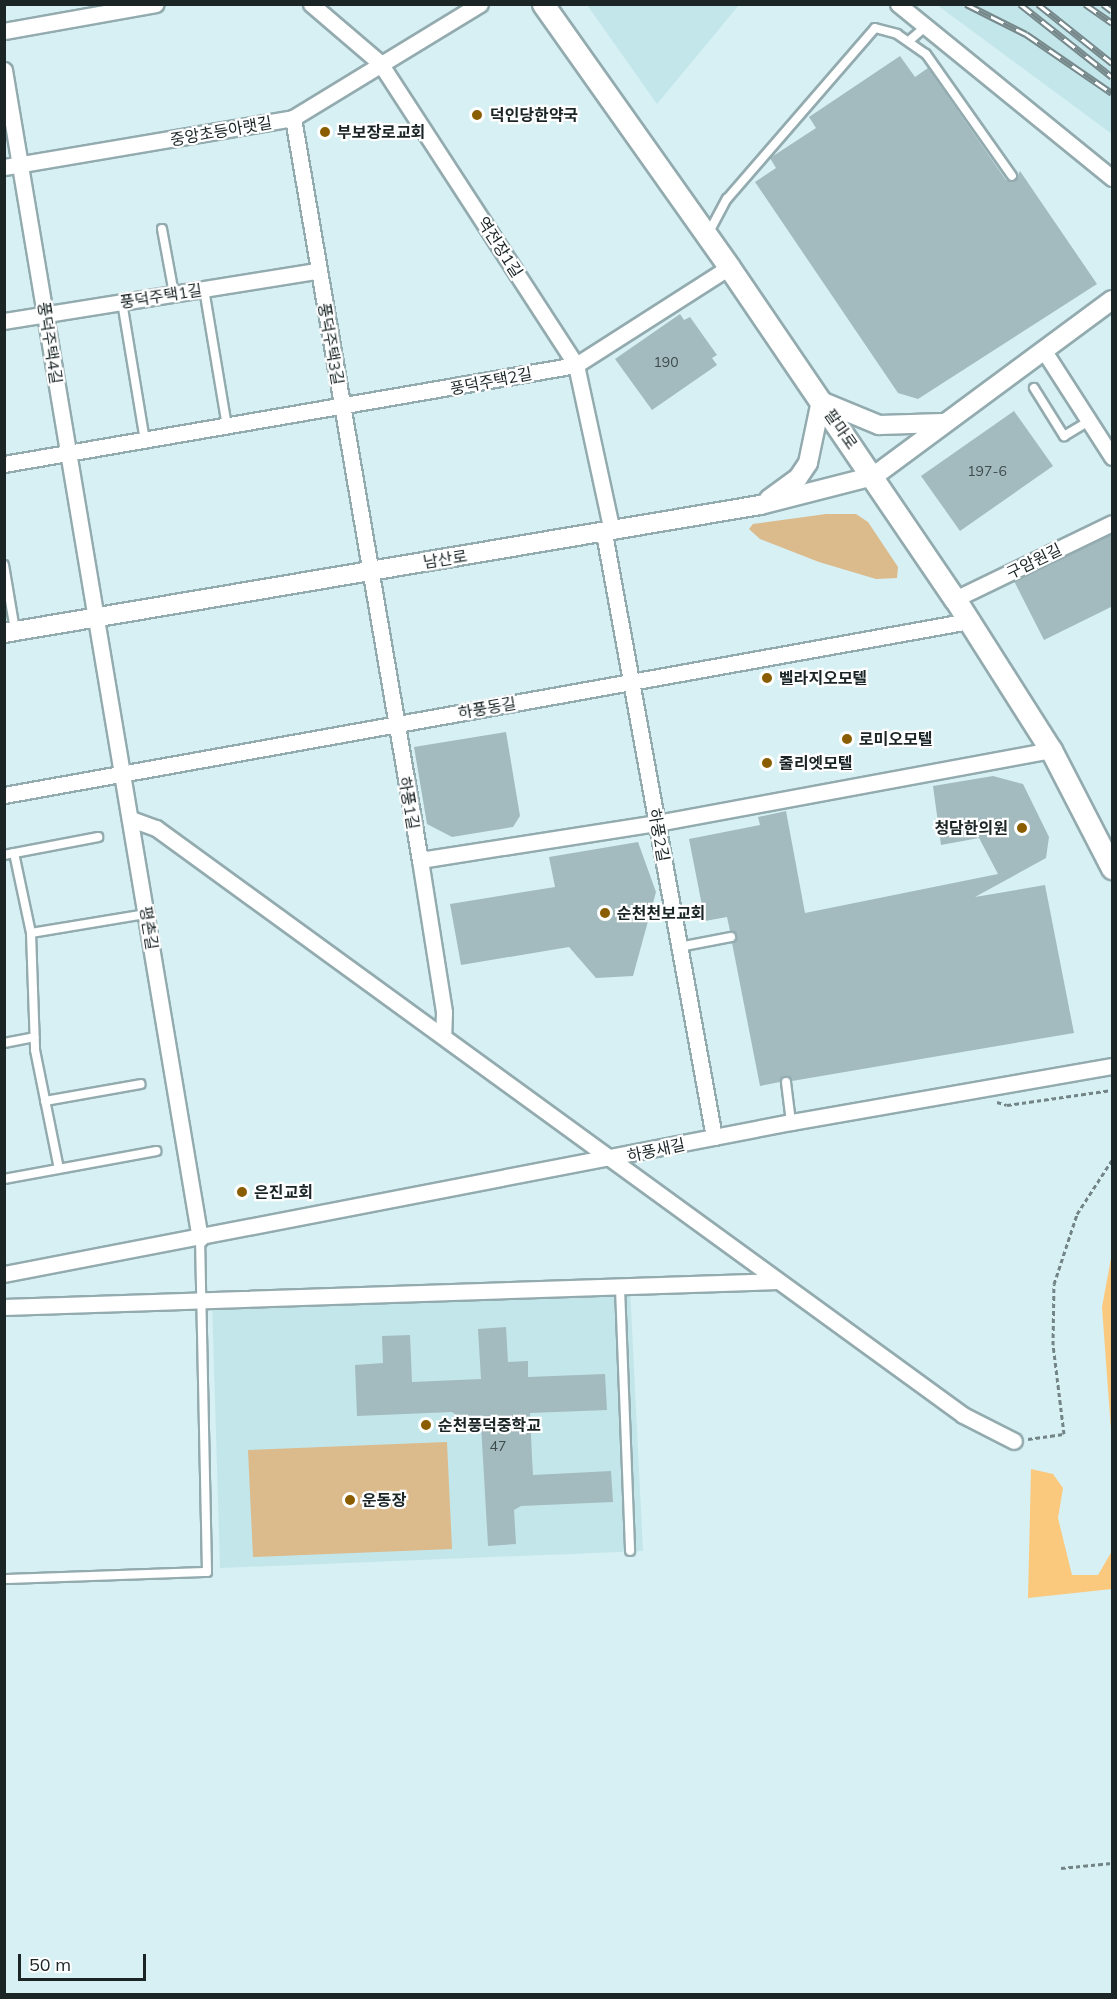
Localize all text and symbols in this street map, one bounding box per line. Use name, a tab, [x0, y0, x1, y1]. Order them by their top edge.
place label: 덕인당한약국	[490, 105, 578, 125]
marker: 덕인당한약국	[468, 106, 486, 124]
street label: 중앙초등아랫길	[169, 113, 273, 149]
place label: 부보장로교회	[337, 122, 425, 142]
marker: 부보장로교회	[318, 125, 332, 139]
street label: 역전장1길	[473, 213, 527, 281]
street label: 풍덕주택1길	[118, 280, 204, 312]
street label: 풍덕주택4길	[34, 300, 66, 386]
street label: 풍덕주택3길	[314, 301, 348, 387]
house number: 190	[653, 354, 679, 370]
street label: 풍덕주택2길	[448, 364, 534, 398]
street label: 팔마로	[820, 405, 862, 453]
house number: 197-6	[967, 463, 1007, 479]
street label: 구암원길	[1003, 539, 1065, 583]
street label: 남산로	[422, 546, 468, 572]
place label: 벨라지오모텔	[779, 668, 867, 688]
marker: 벨라지오모텔	[760, 671, 774, 685]
street label: 하풍동길	[456, 693, 518, 723]
place label: 로미오모텔	[859, 729, 933, 749]
marker: 로미오모텔	[840, 732, 854, 746]
place label: 줄리엣모텔	[779, 753, 853, 773]
marker: 줄리엣모텔	[760, 756, 774, 770]
street label: 하풍1길	[395, 775, 423, 831]
street label: 하풍2길	[645, 807, 673, 863]
place label: 청담한의원	[934, 818, 1008, 838]
marker: 청담한의원	[1013, 819, 1031, 837]
place label: 순천천보교회	[617, 903, 705, 923]
street label: 평촌길	[136, 905, 162, 951]
marker: 순천천보교회	[598, 906, 612, 920]
street label: 하풍새길	[625, 1134, 687, 1166]
place label: 은진교회	[254, 1182, 313, 1202]
marker: 은진교회	[235, 1185, 249, 1199]
place label: 순천풍덕중학교	[438, 1415, 541, 1435]
marker: 순천풍덕중학교	[419, 1418, 433, 1432]
house number: 47	[490, 1438, 506, 1454]
place label: 운동장	[362, 1490, 406, 1510]
marker: 운동장	[343, 1493, 357, 1507]
scale bar	[21, 1942, 148, 1980]
text: 50 m	[29, 1953, 71, 1976]

